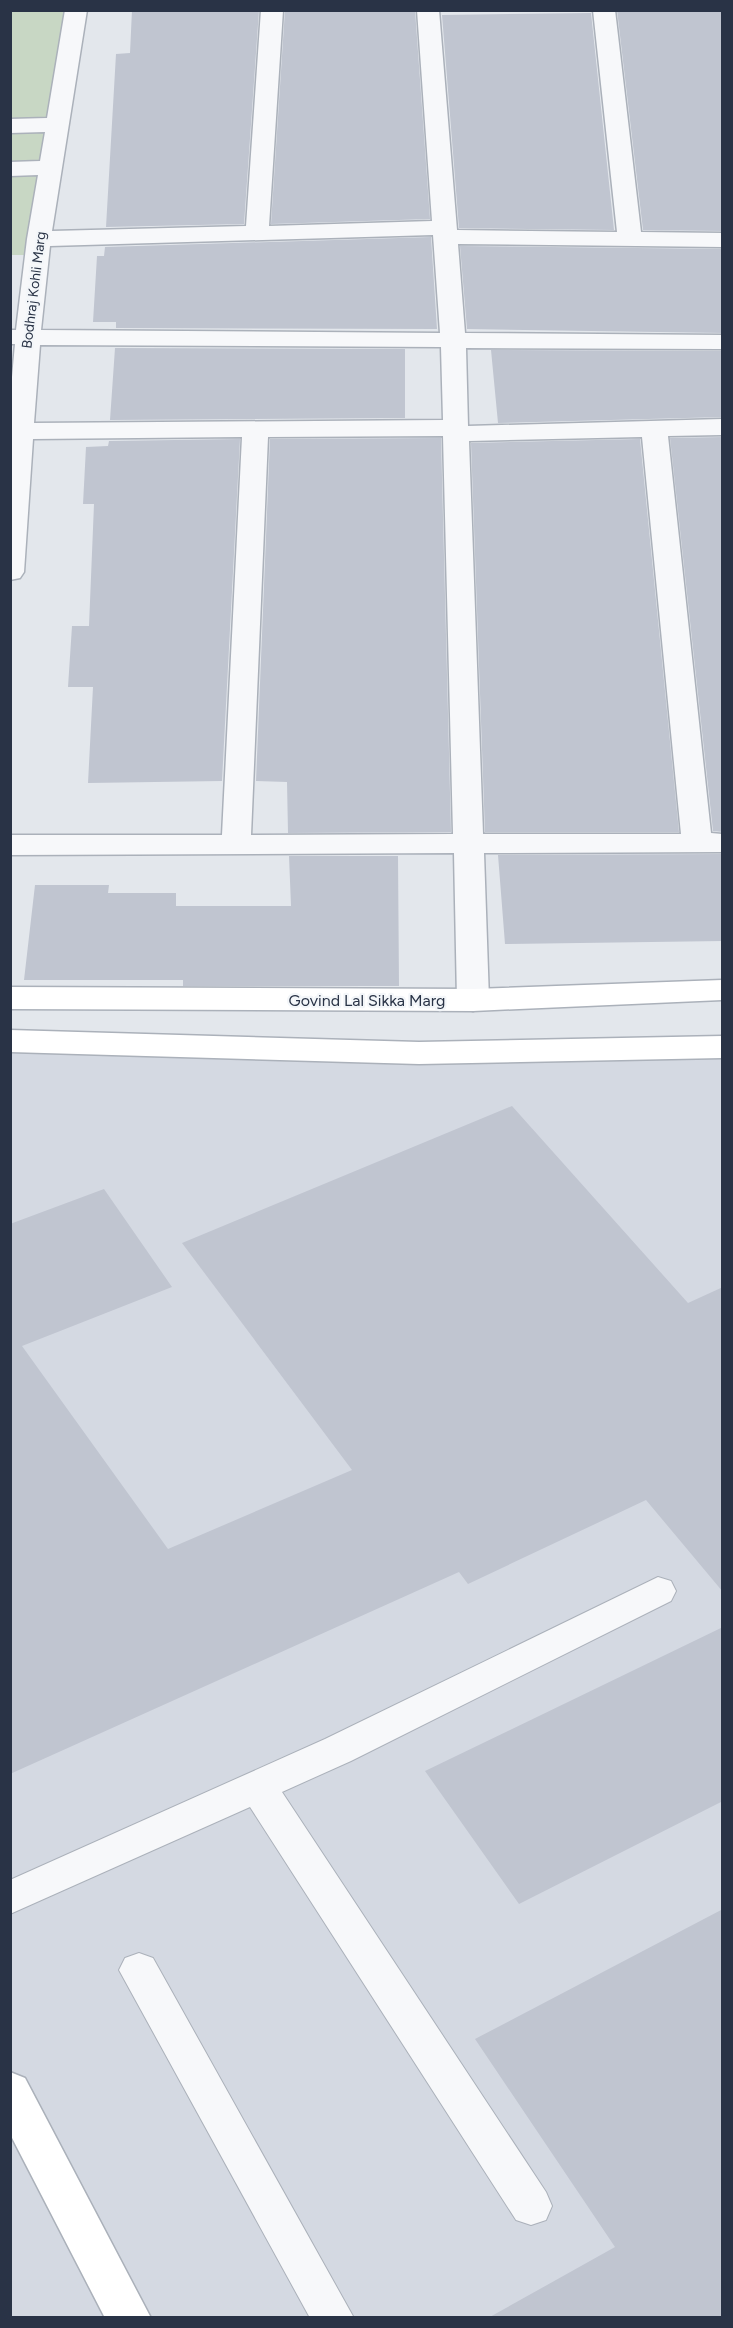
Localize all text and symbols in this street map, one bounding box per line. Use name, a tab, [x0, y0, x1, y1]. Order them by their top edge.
street label: Bodhraj Kohli Marg	[18, 230, 50, 350]
street label: Govind Lal Sikka Marg	[289, 991, 445, 1010]

